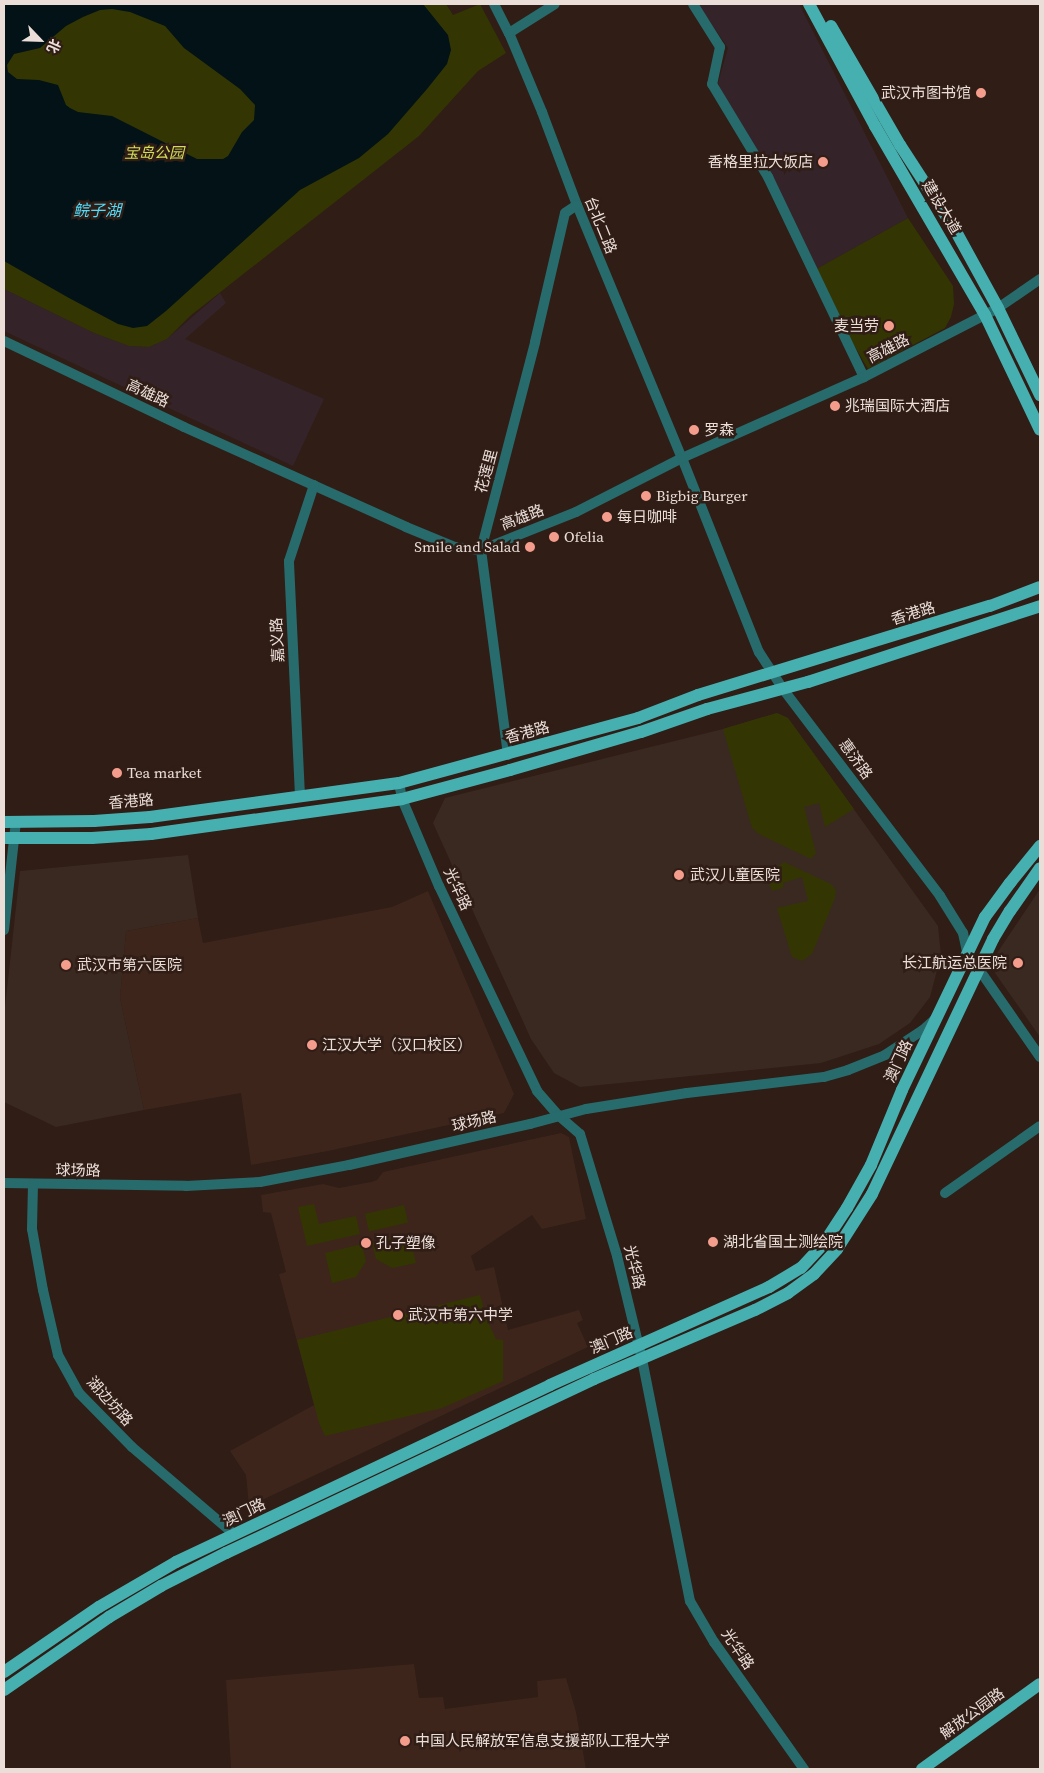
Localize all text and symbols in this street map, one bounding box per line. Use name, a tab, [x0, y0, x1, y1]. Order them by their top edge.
north arrow	[15, 15, 65, 65]
text: 北	[42, 36, 66, 57]
place label: 武汉市图书馆	[881, 84, 971, 102]
marker: 武汉市图书馆	[975, 87, 987, 99]
park label: 宝岛公园	[124, 144, 184, 162]
place label: 香格里拉大饭店	[708, 153, 813, 171]
marker: 香格里拉大饭店	[817, 156, 829, 168]
street label: 建设大道	[919, 177, 965, 237]
street label: 台北二路	[581, 194, 621, 256]
water label: 鲩子湖	[73, 200, 121, 220]
place label: 麦当劳	[834, 317, 879, 335]
marker: 麦当劳	[883, 320, 895, 332]
street label: 高雄路	[864, 330, 912, 366]
street label: 高雄路	[124, 375, 172, 411]
place label: 兆瑞国际大酒店	[845, 397, 950, 415]
marker: 兆瑞国际大酒店	[829, 400, 841, 412]
place label: 罗森	[704, 421, 734, 439]
marker: 罗森	[688, 424, 700, 436]
street label: 花莲里	[471, 447, 501, 495]
place label: Bigbig Burger	[656, 487, 748, 505]
marker: Bigbig Burger	[640, 490, 652, 502]
street label: 高雄路	[498, 501, 546, 533]
place label: 每日咖啡	[617, 508, 677, 526]
marker: 每日咖啡	[601, 511, 613, 523]
place label: Ofelia	[564, 528, 604, 546]
marker: Ofelia	[548, 531, 560, 543]
place label: Smile and Salad	[414, 538, 520, 556]
marker: Smile and Salad	[524, 541, 536, 553]
street label: 香港路	[889, 598, 937, 628]
street label: 嘉义路	[267, 617, 287, 663]
street label: 香港路	[503, 717, 551, 747]
street label: 惠济路	[835, 736, 877, 782]
place label: Tea market	[127, 764, 201, 782]
marker: Tea market	[111, 767, 123, 779]
street label: 香港路	[108, 790, 154, 812]
street label: 光华路	[440, 865, 476, 913]
place label: 武汉儿童医院	[690, 866, 780, 884]
marker: 武汉儿童医院	[672, 868, 686, 882]
place label: 长江航运总医院	[902, 954, 1007, 972]
place label: 武汉市第六医院	[77, 956, 182, 974]
marker: 长江航运总医院	[1011, 956, 1025, 970]
marker: 武汉市第六医院	[59, 958, 73, 972]
place label: 江汉大学（汉口校区）	[322, 1036, 472, 1054]
street label: 澳门路	[880, 1037, 916, 1085]
marker: 江汉大学（汉口校区）	[306, 1039, 318, 1051]
street label: 球场路	[450, 1107, 498, 1135]
street label: 球场路	[55, 1161, 101, 1179]
place label: 湖北省国土测绘院	[723, 1233, 843, 1251]
place label: 孔子塑像	[376, 1234, 436, 1252]
marker: 湖北省国土测绘院	[707, 1236, 719, 1248]
marker: 孔子塑像	[360, 1237, 372, 1249]
street label: 光华路	[621, 1243, 649, 1291]
place label: 武汉市第六中学	[408, 1306, 513, 1324]
marker: 武汉市第六中学	[392, 1309, 404, 1321]
street label: 澳门路	[587, 1323, 635, 1357]
street label: 湖边坊路	[83, 1373, 137, 1429]
street label: 澳门路	[220, 1494, 268, 1530]
street label: 光华路	[718, 1625, 758, 1673]
street label: 解放公园路	[936, 1684, 1008, 1742]
place label: 中国人民解放军信息支援部队工程大学	[415, 1732, 670, 1750]
marker: 中国人民解放军信息支援部队工程大学	[399, 1735, 411, 1747]

